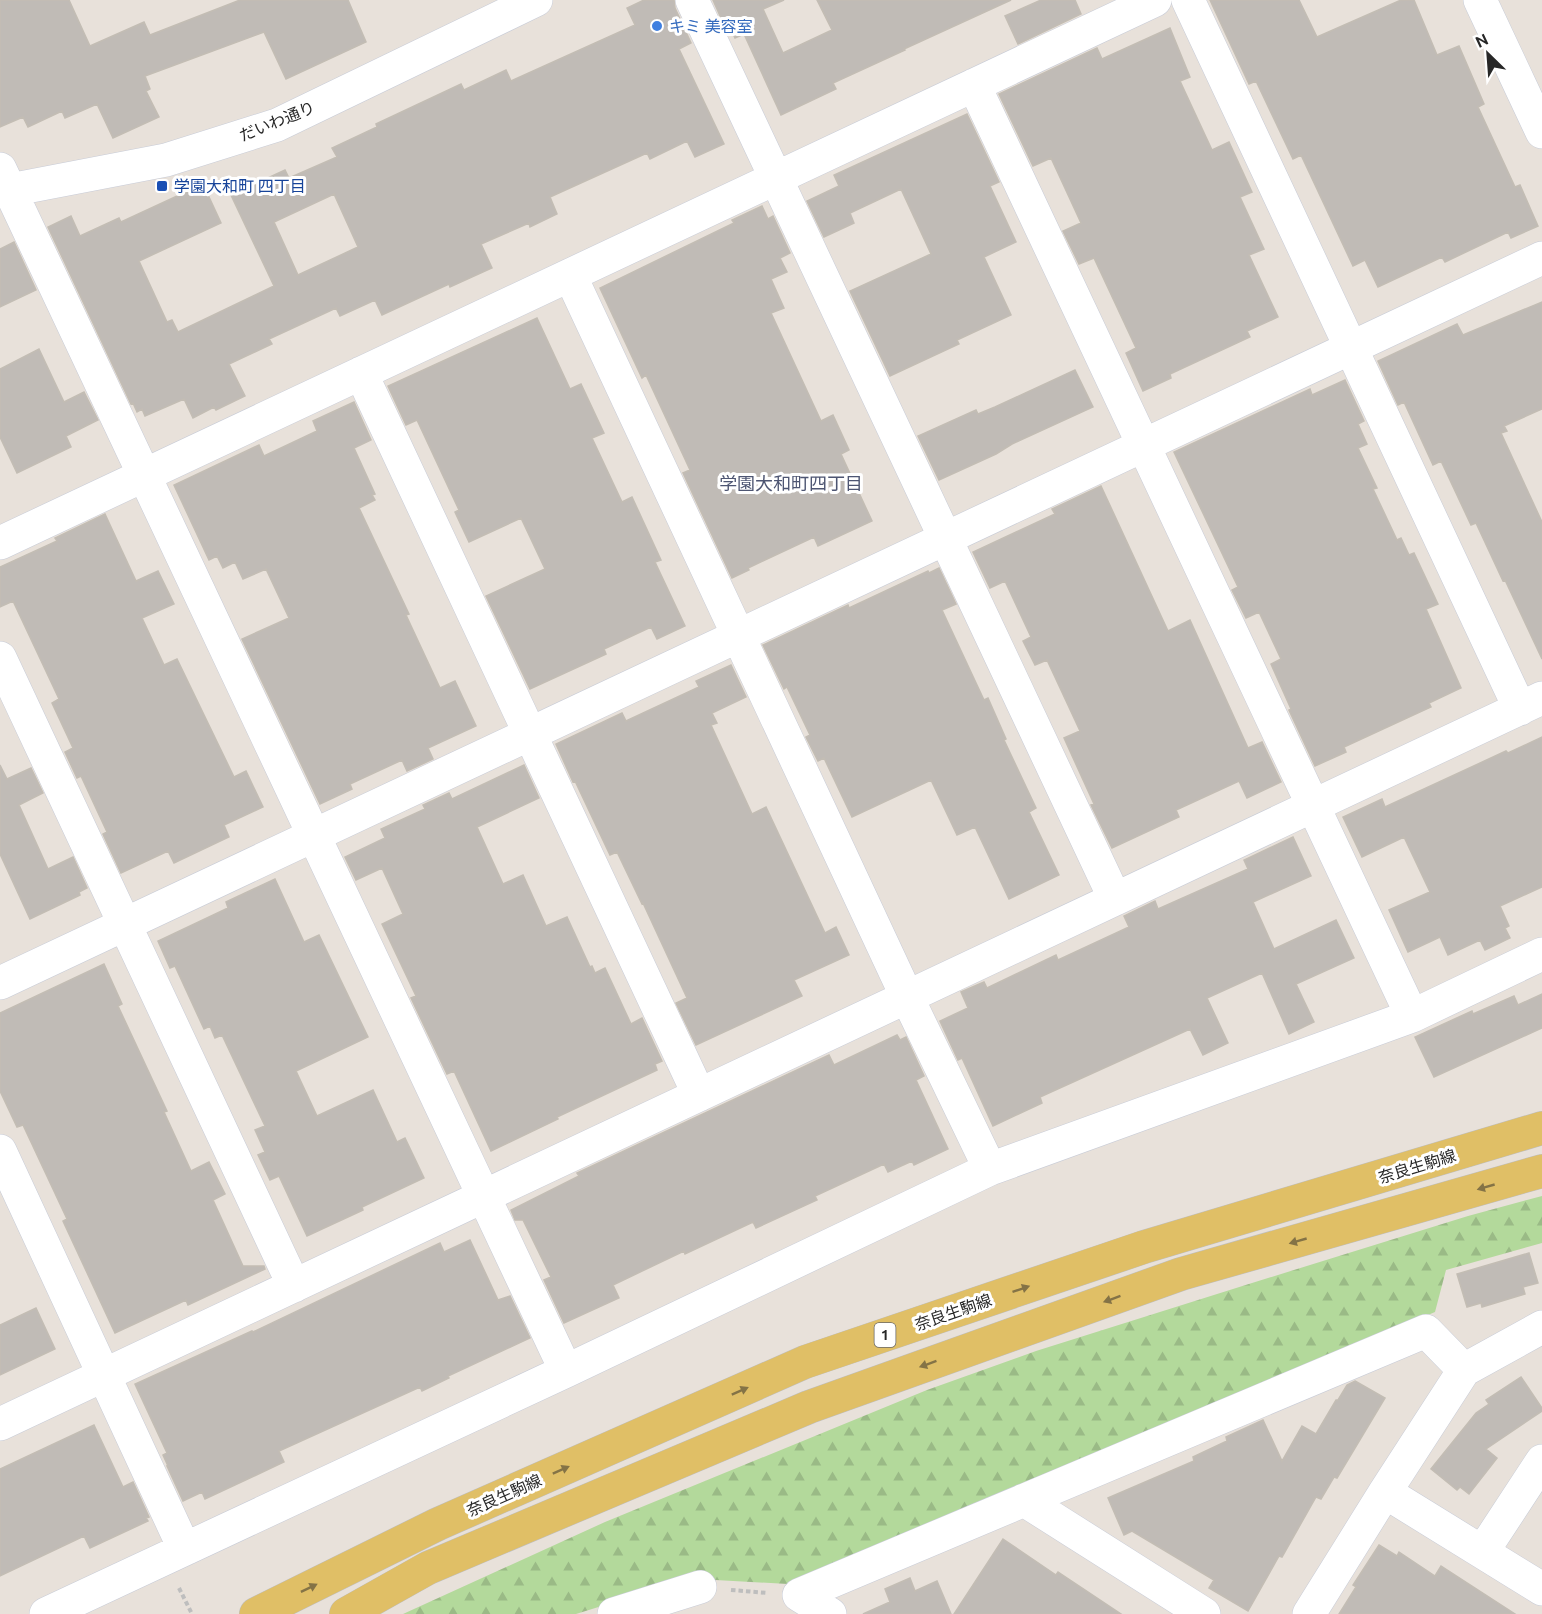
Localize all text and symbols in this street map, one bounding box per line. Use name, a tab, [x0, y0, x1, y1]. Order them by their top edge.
place label: キミ 美容室	[669, 17, 753, 35]
marker: キミ 美容室	[650, 19, 664, 33]
north arrow	[1458, 24, 1518, 84]
text: N	[1472, 30, 1491, 51]
street label: だいわ通り	[237, 98, 317, 144]
place label: 学園大和町 四丁目	[174, 177, 306, 195]
marker: 学園大和町 四丁目	[155, 179, 169, 193]
district label: 学園大和町四丁目	[719, 473, 863, 493]
street label: 奈良生駒線	[1376, 1146, 1458, 1186]
one-way arrow	[1477, 1183, 1495, 1192]
one-way arrow	[1289, 1237, 1307, 1246]
one-way arrow	[1012, 1283, 1030, 1293]
street label: 奈良生駒線	[912, 1290, 994, 1334]
one-way arrow	[1103, 1294, 1121, 1304]
road number: 1	[874, 1323, 896, 1347]
one-way arrow	[919, 1359, 937, 1369]
one-way arrow	[731, 1386, 749, 1396]
one-way arrow	[553, 1465, 571, 1475]
street label: 奈良生駒線	[464, 1471, 544, 1519]
one-way arrow	[300, 1583, 317, 1593]

